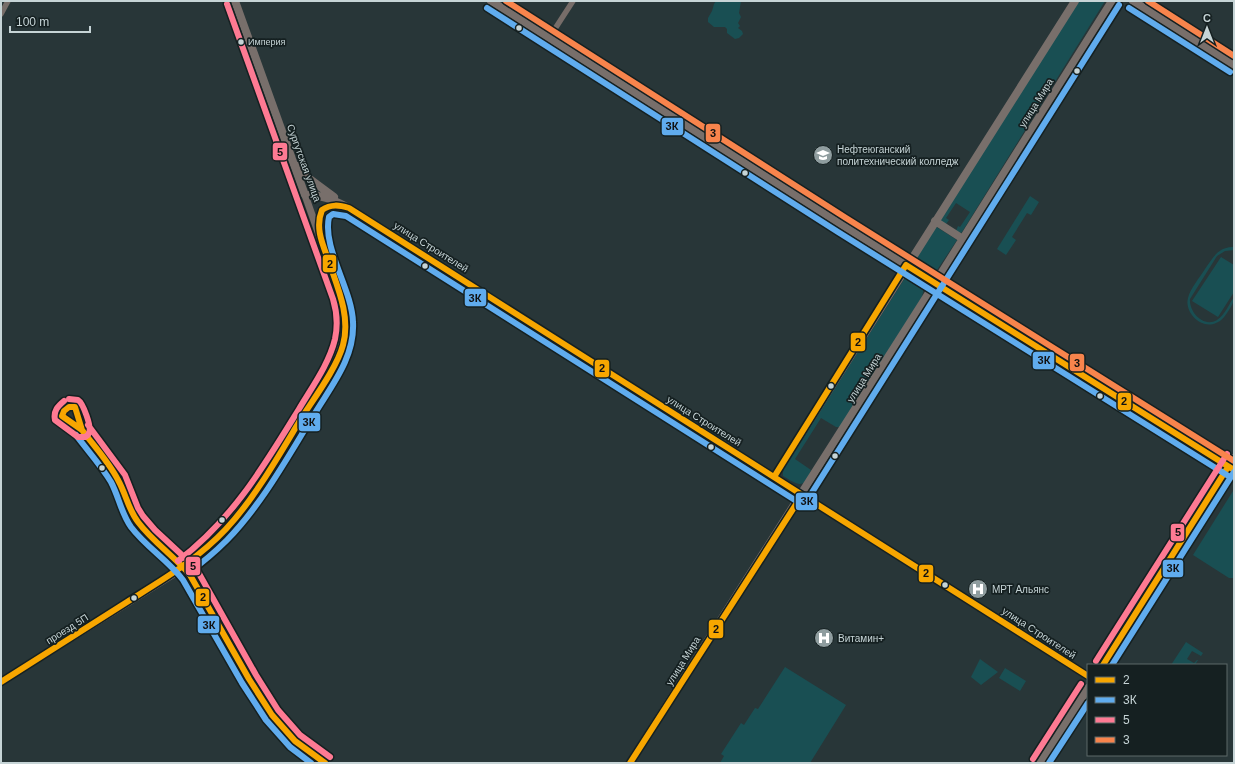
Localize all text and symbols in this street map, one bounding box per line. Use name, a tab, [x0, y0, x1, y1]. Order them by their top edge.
scale bar	[10, 8, 90, 34]
north arrow	[1187, 8, 1227, 48]
text: С	[1203, 12, 1211, 24]
text: 100 m	[16, 15, 49, 29]
unlabelled marker	[514, 23, 524, 33]
marker: Империя	[236, 37, 246, 47]
place label: Империя	[248, 37, 286, 47]
unlabelled marker	[1072, 66, 1082, 76]
street label: улица Мира	[1017, 76, 1056, 129]
line badge: 3К	[661, 117, 684, 136]
text: 3К	[666, 120, 679, 132]
street label: Сургутская улица	[285, 123, 323, 204]
line badge: 3	[705, 123, 721, 143]
text: 3	[710, 127, 716, 139]
line badge: 5	[272, 142, 288, 161]
school or university icon: Нефтеюганский политехнический колледж	[812, 144, 834, 166]
place label: Нефтеюганский политехнический колледж	[837, 144, 959, 167]
text: 5	[277, 146, 283, 158]
unlabelled marker	[740, 168, 750, 178]
street label: улица Строителей	[392, 220, 470, 274]
line badge: 2	[322, 254, 337, 273]
text: 2	[327, 258, 333, 270]
unlabelled marker	[420, 261, 430, 271]
line badge: 3К	[464, 288, 487, 307]
text: 3К	[469, 292, 482, 304]
line badge: 2	[850, 332, 866, 352]
text: 2	[855, 336, 861, 348]
street label: улица Мира	[845, 351, 884, 404]
line badge: 3К	[1032, 351, 1055, 370]
line badge: 3	[1069, 353, 1085, 372]
text: 3К	[1038, 354, 1051, 366]
text: 3	[1074, 357, 1080, 369]
line badge: 2	[594, 359, 610, 378]
text: 2	[599, 362, 605, 374]
unlabelled marker	[826, 381, 836, 391]
unlabelled marker	[1095, 391, 1105, 401]
line badge: 2	[1117, 392, 1132, 411]
street label: улица Строителей	[665, 394, 743, 448]
text: 2	[1121, 395, 1127, 407]
line badge: 3К	[298, 412, 321, 432]
text: 3К	[303, 416, 316, 428]
unlabelled marker	[706, 442, 716, 452]
unlabelled marker	[830, 451, 840, 461]
unlabelled marker	[97, 463, 107, 473]
line badge: 3К	[795, 492, 818, 511]
text: 3К	[801, 495, 814, 507]
unlabelled marker	[217, 515, 227, 525]
line badge: 5	[1170, 523, 1185, 542]
text: 5	[1175, 526, 1181, 538]
line badge: 5	[185, 556, 201, 576]
line badge: 3К	[1162, 559, 1184, 578]
text: 5	[190, 560, 196, 572]
text: 3К	[1167, 562, 1180, 574]
line badge: 2	[918, 564, 934, 583]
text: 2	[923, 567, 929, 579]
hospital icon: МРТ Альянс	[967, 578, 989, 600]
unlabelled marker	[940, 580, 950, 590]
place label: МРТ Альянс	[992, 584, 1049, 595]
line badge: 2	[195, 588, 210, 607]
text: 2	[200, 591, 206, 603]
unlabelled marker	[129, 593, 139, 603]
street label: улица Строителей	[1000, 605, 1078, 661]
street label: проезд 5П	[44, 612, 90, 646]
line badge: 3К	[197, 615, 220, 634]
text: 3К	[203, 619, 216, 631]
line badge: 2	[708, 619, 724, 639]
text: 2	[713, 623, 719, 635]
hospital icon: Витамин+	[813, 627, 835, 649]
place label: Витамин+	[838, 633, 884, 644]
street label: улица Мира	[664, 634, 703, 687]
legend	[1087, 664, 1227, 756]
text: 2	[1123, 673, 1130, 687]
text: 3К	[1123, 693, 1137, 707]
text: 5	[1123, 713, 1130, 727]
text: 3	[1123, 733, 1130, 747]

